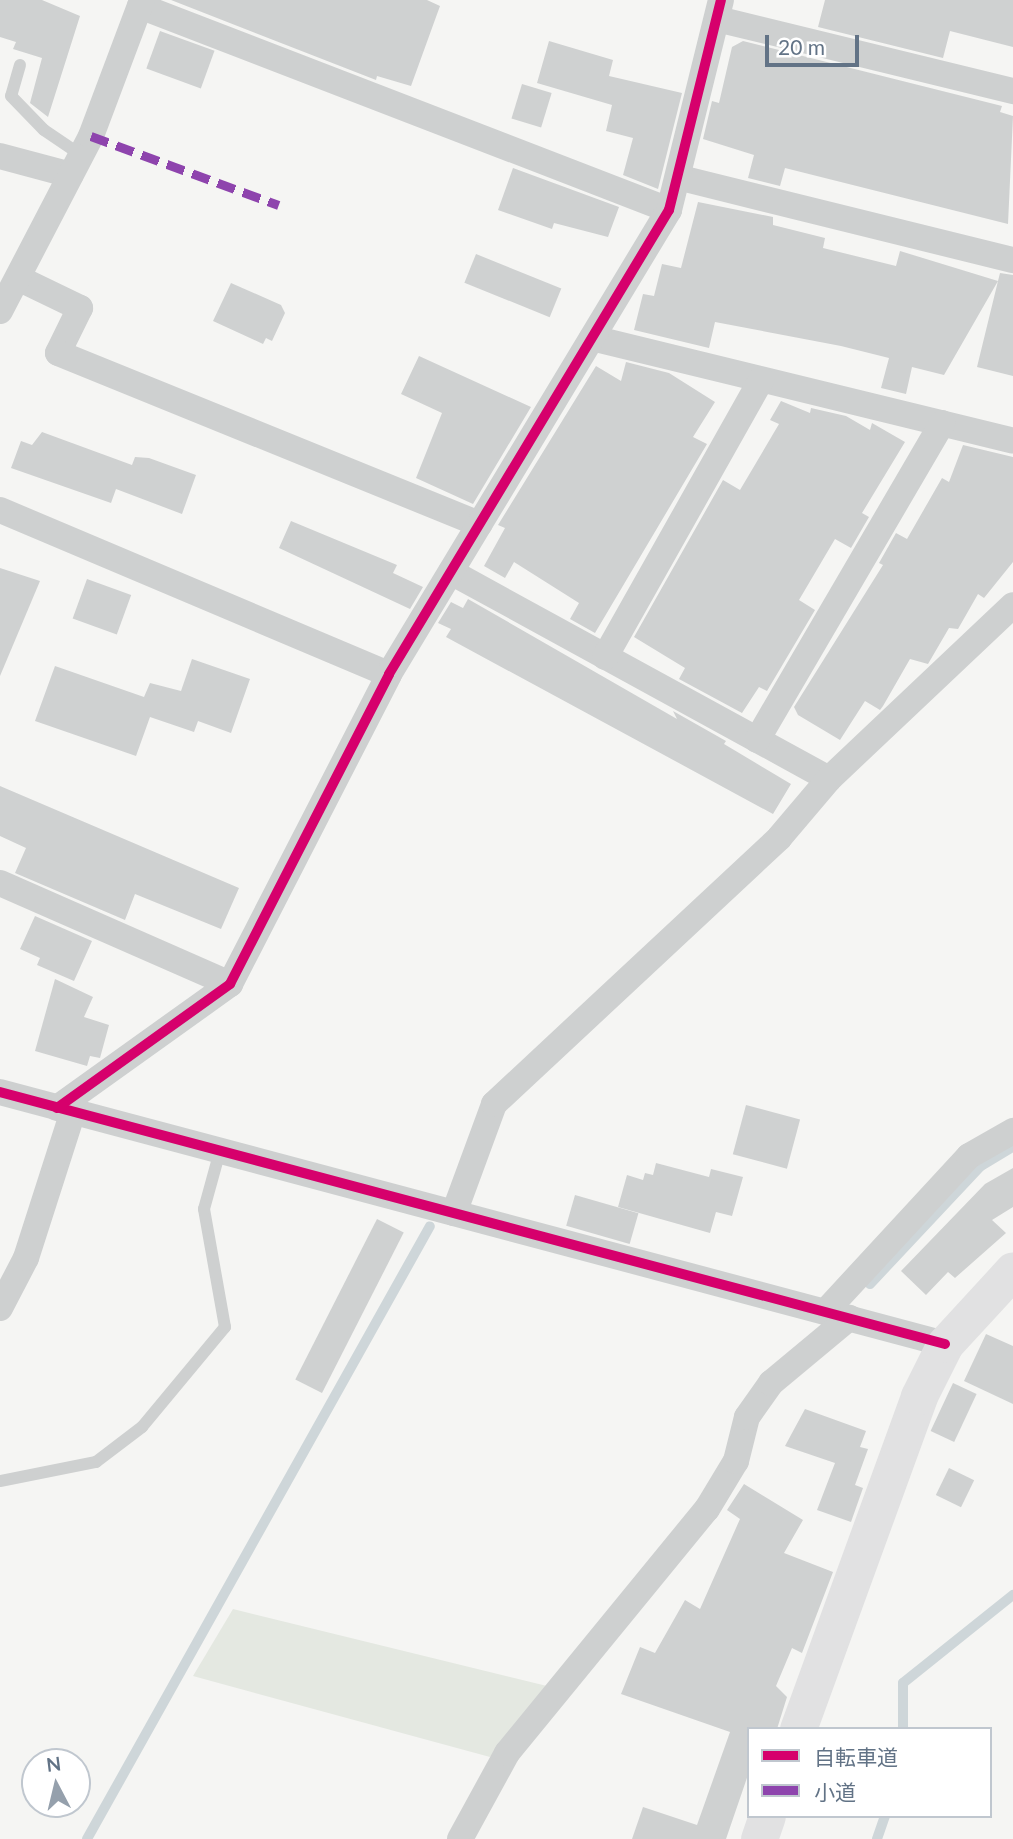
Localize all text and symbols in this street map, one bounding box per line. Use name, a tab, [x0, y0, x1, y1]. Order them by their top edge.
scale bar	[768, 21, 862, 65]
text: 20 m	[778, 34, 825, 59]
legend	[747, 1727, 992, 1818]
text: 自転車道	[814, 1744, 898, 1769]
north arrow	[21, 1748, 91, 1818]
text: N	[45, 1751, 62, 1776]
text: 小道	[814, 1779, 856, 1804]

